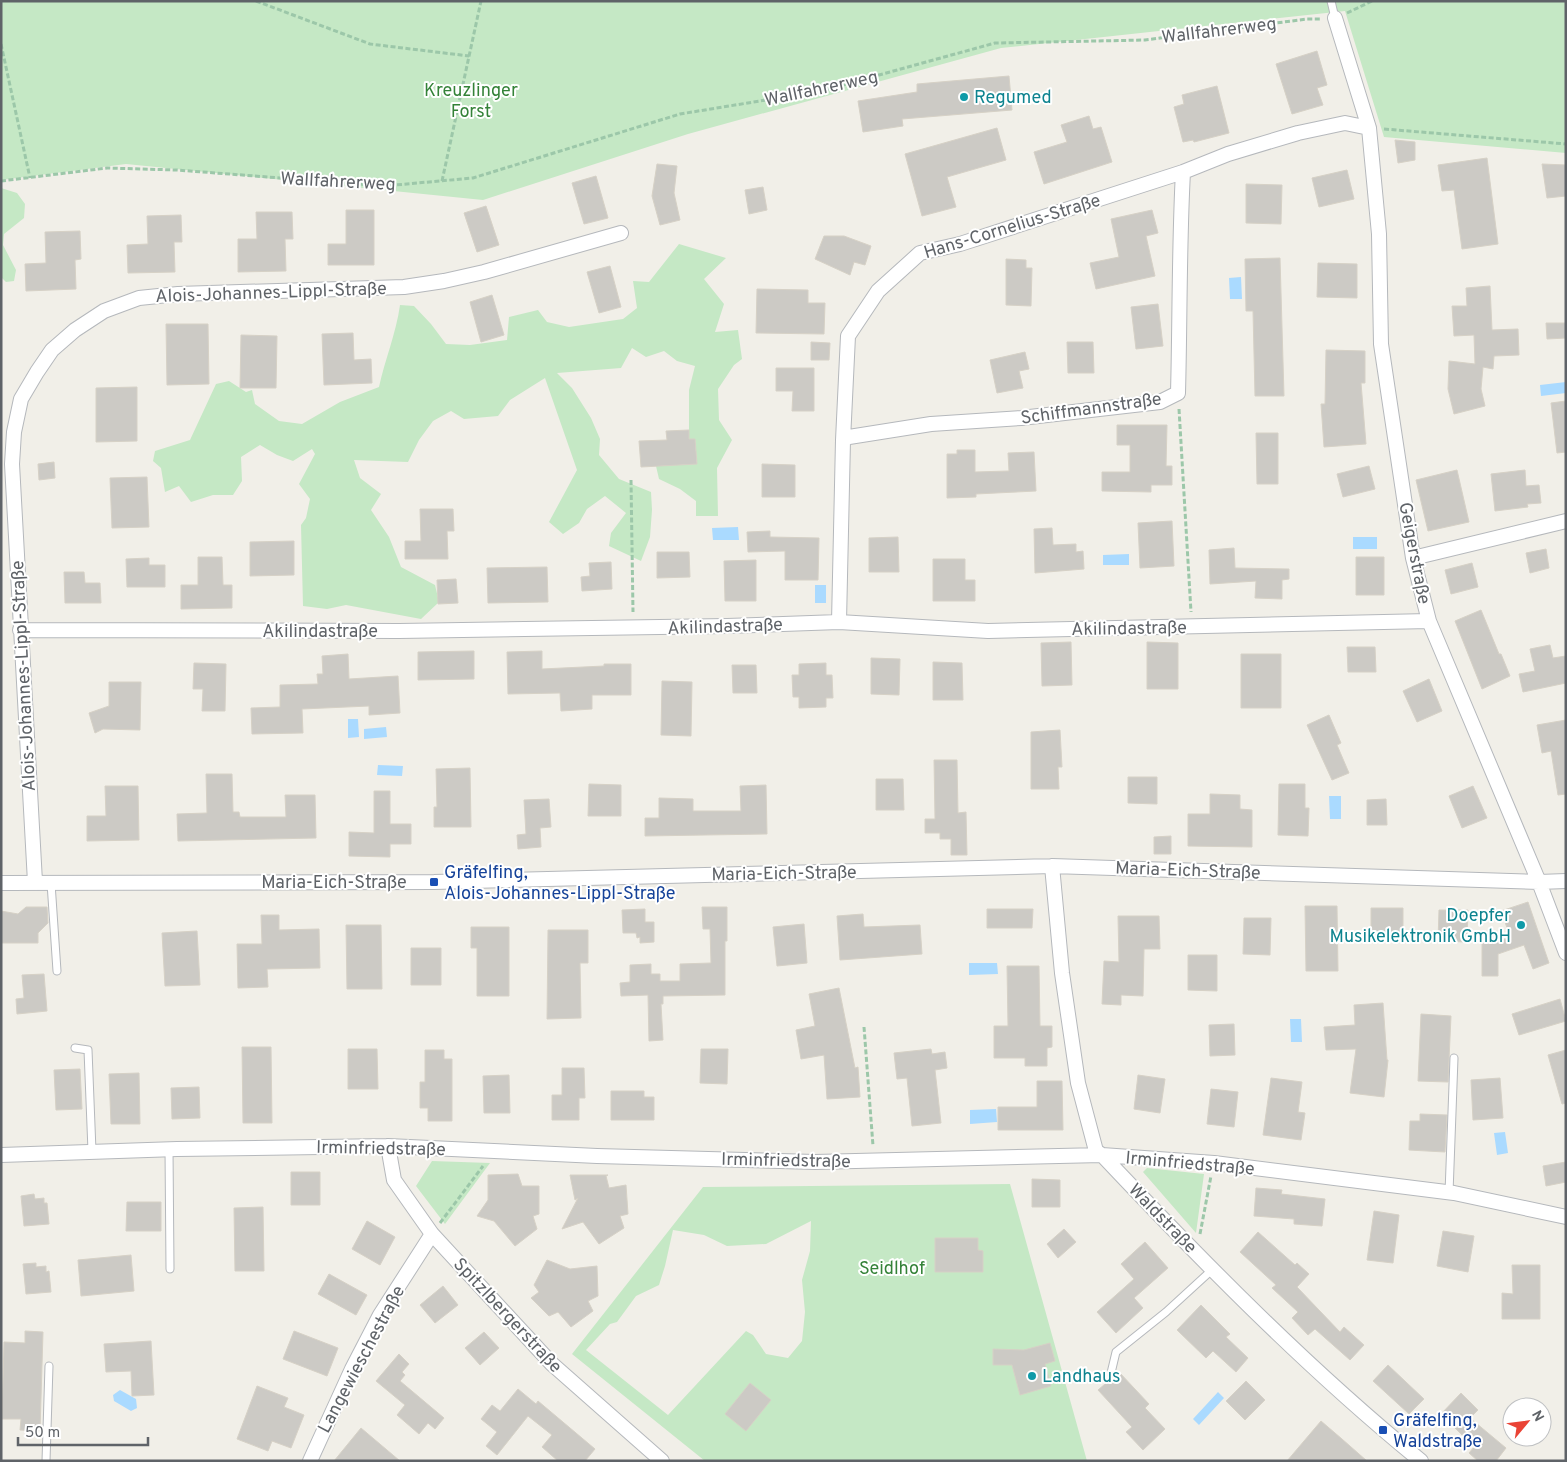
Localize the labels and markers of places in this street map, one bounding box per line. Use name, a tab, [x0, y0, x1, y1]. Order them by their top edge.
place label: Regumed	[974, 87, 1052, 110]
marker: Regumed	[958, 91, 970, 103]
place label: Gräfelfing, Alois-Johannes-Lippl-Straße	[444, 862, 675, 906]
marker: Gräfelfing, Alois-Johannes-Lippl-Straße	[428, 876, 440, 888]
place label: Doepfer Musikelektronik GmbH	[1329, 905, 1511, 949]
marker: Doepfer Musikelektronik GmbH	[1515, 919, 1527, 931]
place label: Landhaus	[1042, 1366, 1121, 1389]
marker: Landhaus	[1026, 1370, 1038, 1382]
place label: Gräfelfing, Waldstraße	[1393, 1410, 1482, 1454]
marker: Gräfelfing, Waldstraße	[1377, 1424, 1389, 1436]

